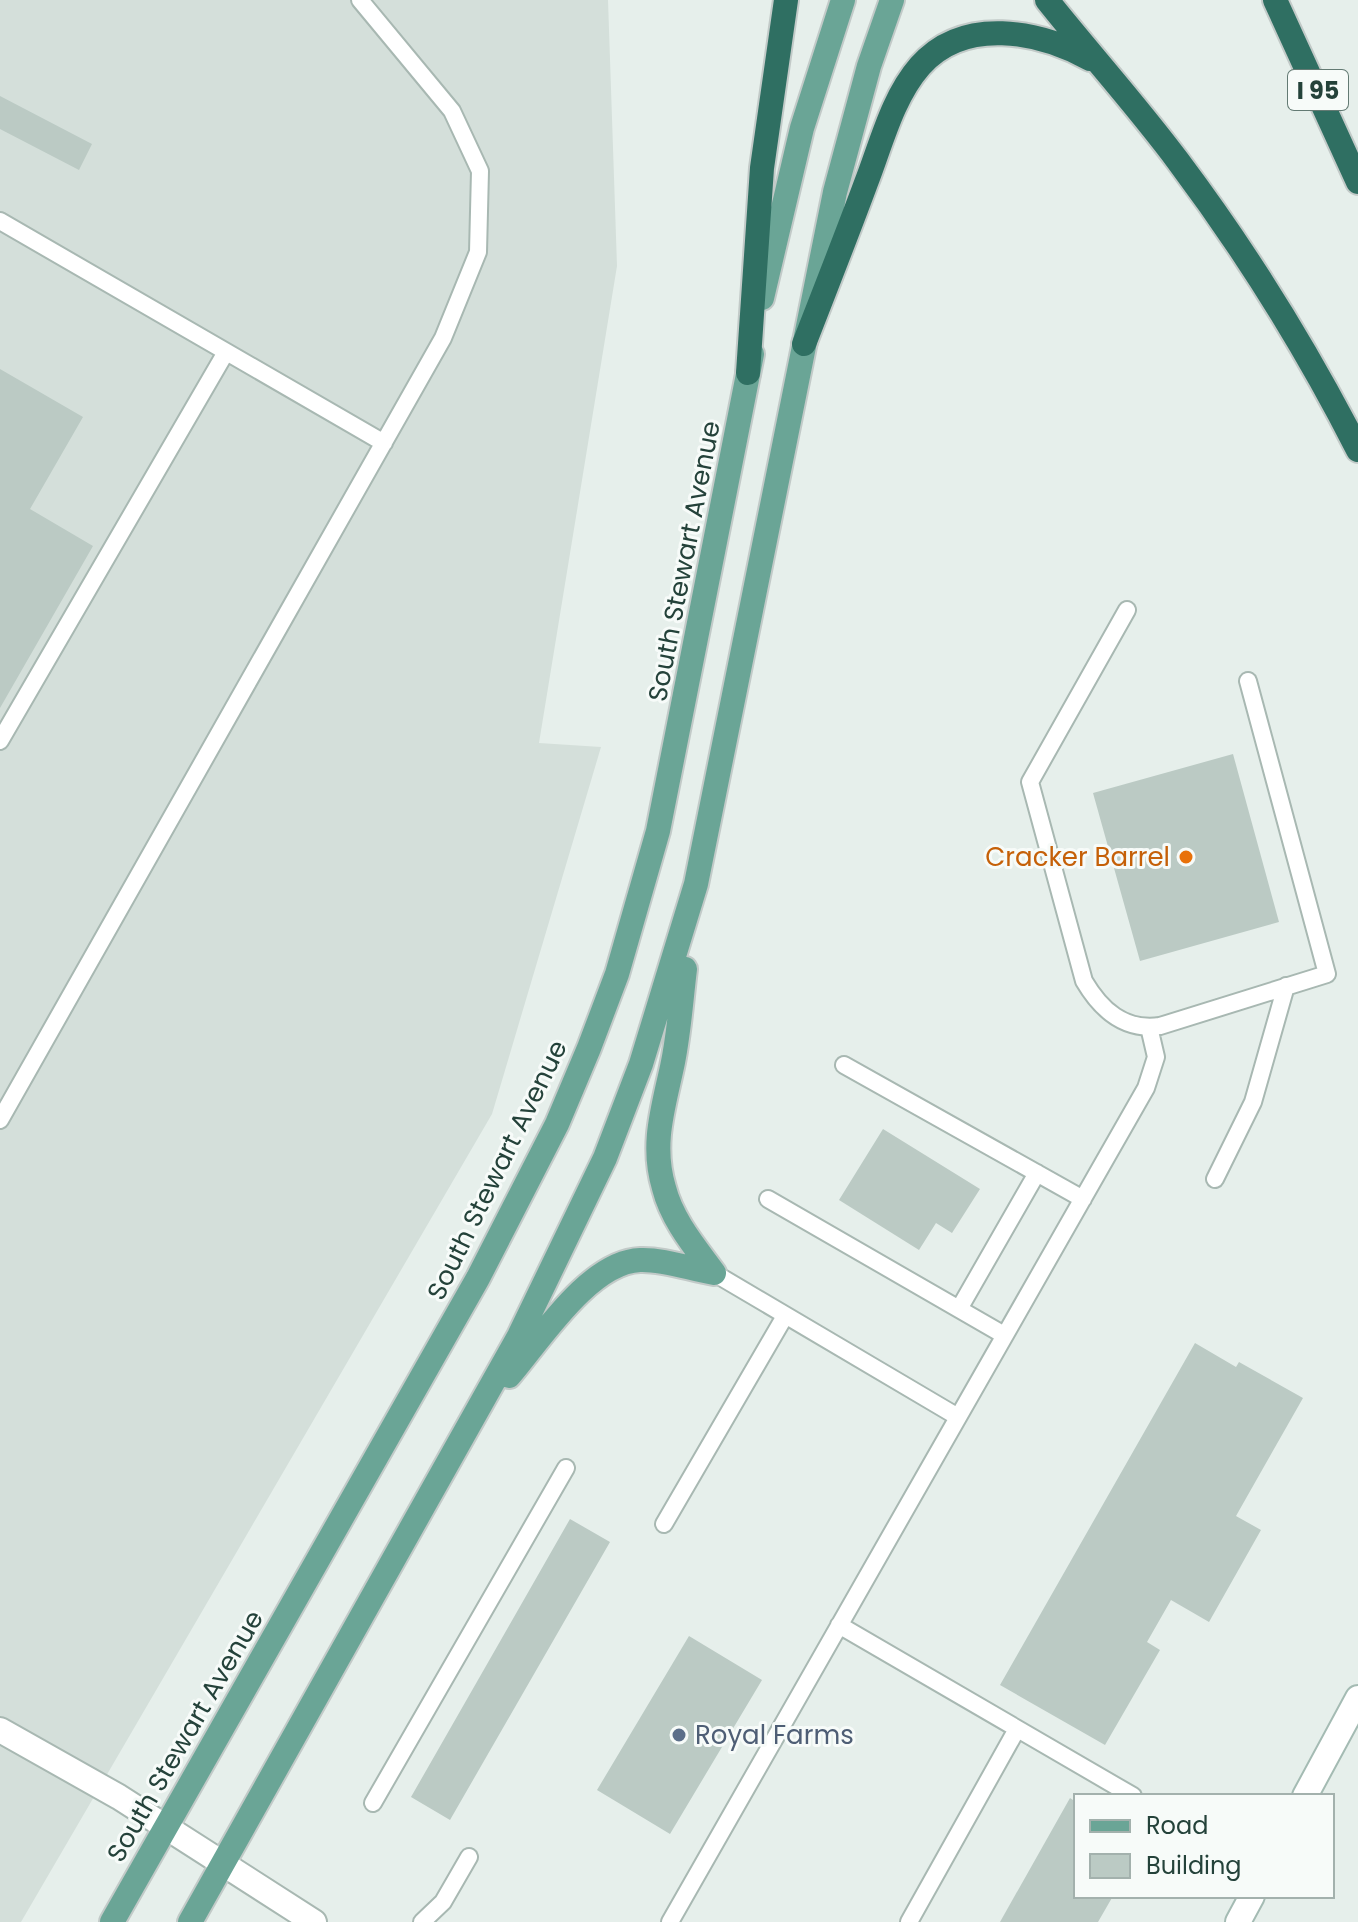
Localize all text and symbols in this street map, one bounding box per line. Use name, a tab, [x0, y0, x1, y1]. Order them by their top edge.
road number: I 95	[1288, 70, 1348, 110]
street label: South Stewart Avenue	[639, 418, 729, 704]
place label: Cracker Barrel	[985, 839, 1170, 875]
marker: Cracker Barrel	[1177, 848, 1195, 866]
street label: South Stewart Avenue	[418, 1034, 576, 1306]
street label: South Stewart Avenue	[98, 1604, 272, 1868]
place label: Royal Farms	[695, 1717, 854, 1753]
marker: Royal Farms	[670, 1726, 688, 1744]
legend	[1074, 1794, 1334, 1898]
text: Road	[1146, 1809, 1208, 1842]
text: Building	[1146, 1849, 1242, 1882]

